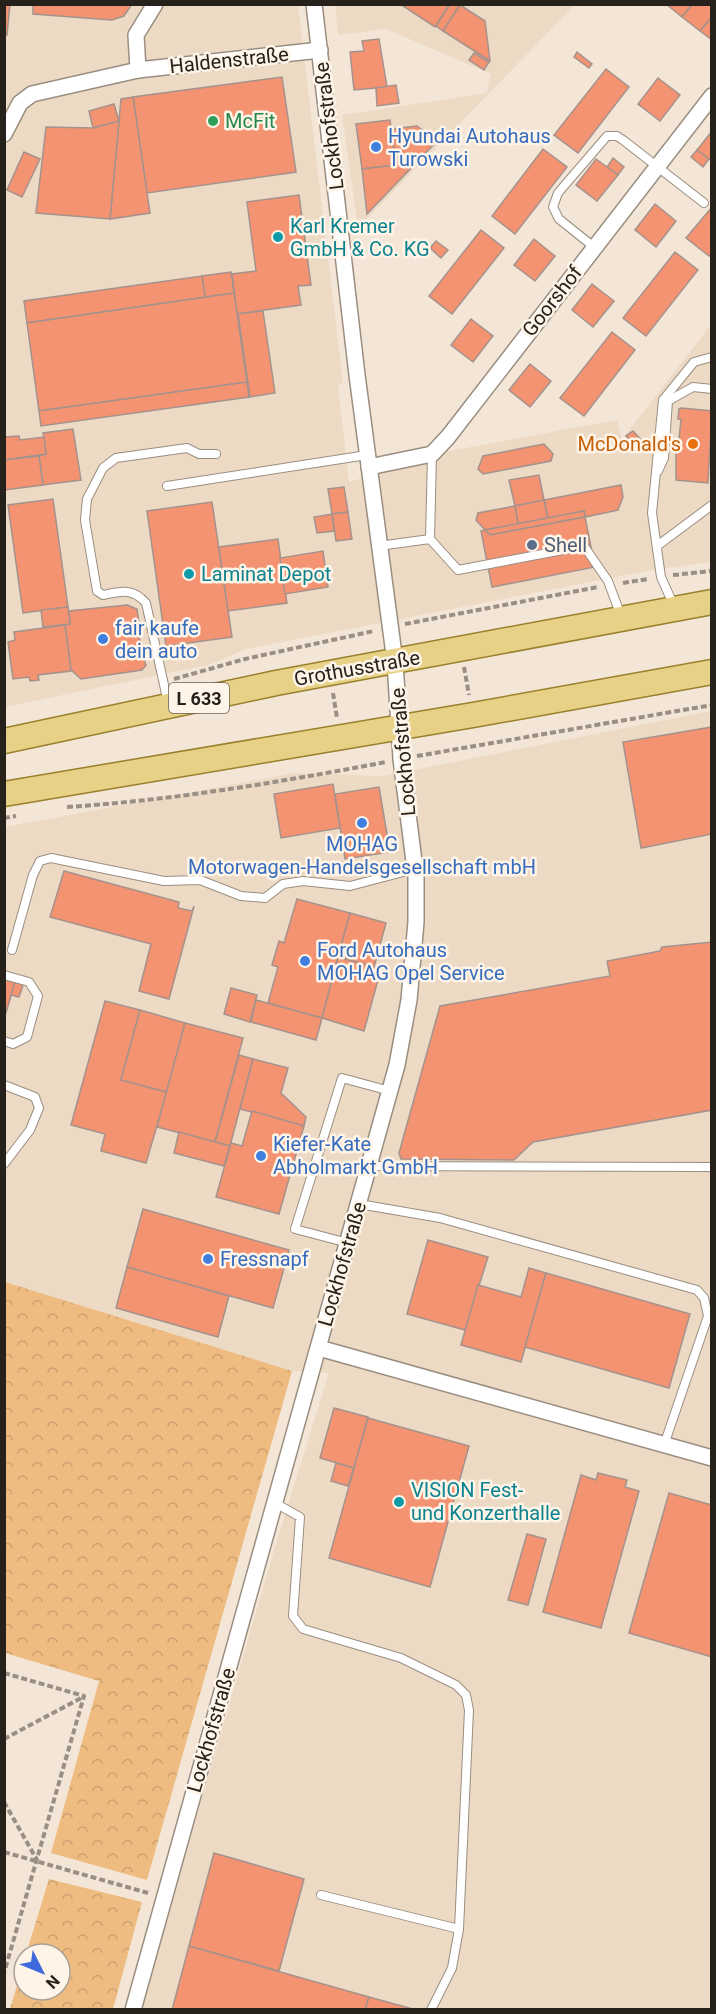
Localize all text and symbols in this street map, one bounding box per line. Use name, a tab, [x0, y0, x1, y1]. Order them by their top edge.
street label: Haldenstraße	[168, 42, 290, 78]
street label: Lockhofstraße	[309, 61, 349, 191]
place label: McFit	[225, 109, 275, 133]
marker: McFit	[206, 114, 220, 128]
place label: Hyundai Autohaus Turowski	[388, 124, 551, 171]
marker: Hyundai Autohaus Turowski	[369, 140, 383, 154]
place label: Karl Kremer GmbH & Co. KG	[290, 214, 430, 261]
marker: Karl Kremer GmbH & Co. KG	[271, 230, 285, 244]
street label: Goorshof	[517, 261, 587, 341]
place label: McDonald's	[577, 432, 681, 456]
marker: McDonald's	[686, 437, 700, 451]
place label: Shell	[544, 533, 587, 557]
marker: Shell	[525, 538, 539, 552]
place label: Laminat Depot	[201, 562, 331, 586]
marker: Laminat Depot	[182, 567, 196, 581]
place label: fair kaufe dein auto	[115, 616, 199, 663]
marker: fair kaufe dein auto	[96, 632, 110, 646]
street label: Grothusstraße	[292, 645, 422, 691]
road number: L 633	[169, 683, 229, 713]
street label: Lockhofstraße	[385, 687, 421, 817]
marker: MOHAG Motorwagen-Handelsgesellschaft mbH	[355, 816, 369, 830]
place label: MOHAG Motorwagen-Handelsgesellschaft mbH	[188, 832, 536, 879]
place label: Ford Autohaus MOHAG Opel Service	[317, 938, 505, 985]
marker: Ford Autohaus MOHAG Opel Service	[298, 954, 312, 968]
place label: Kiefer-Kate Abholmarkt GmbH	[273, 1132, 438, 1179]
marker: Kiefer-Kate Abholmarkt GmbH	[254, 1149, 268, 1163]
street label: Lockhofstraße	[313, 1199, 371, 1329]
place label: Fressnapf	[220, 1247, 309, 1271]
marker: Fressnapf	[201, 1252, 215, 1266]
place label: VISION Fest- und Konzerthalle	[411, 1478, 560, 1525]
marker: VISION Fest- und Konzerthalle	[392, 1495, 406, 1509]
street label: Lockhofstraße	[182, 1665, 240, 1795]
north arrow	[12, 1942, 72, 2002]
text: N	[42, 1971, 63, 1992]

